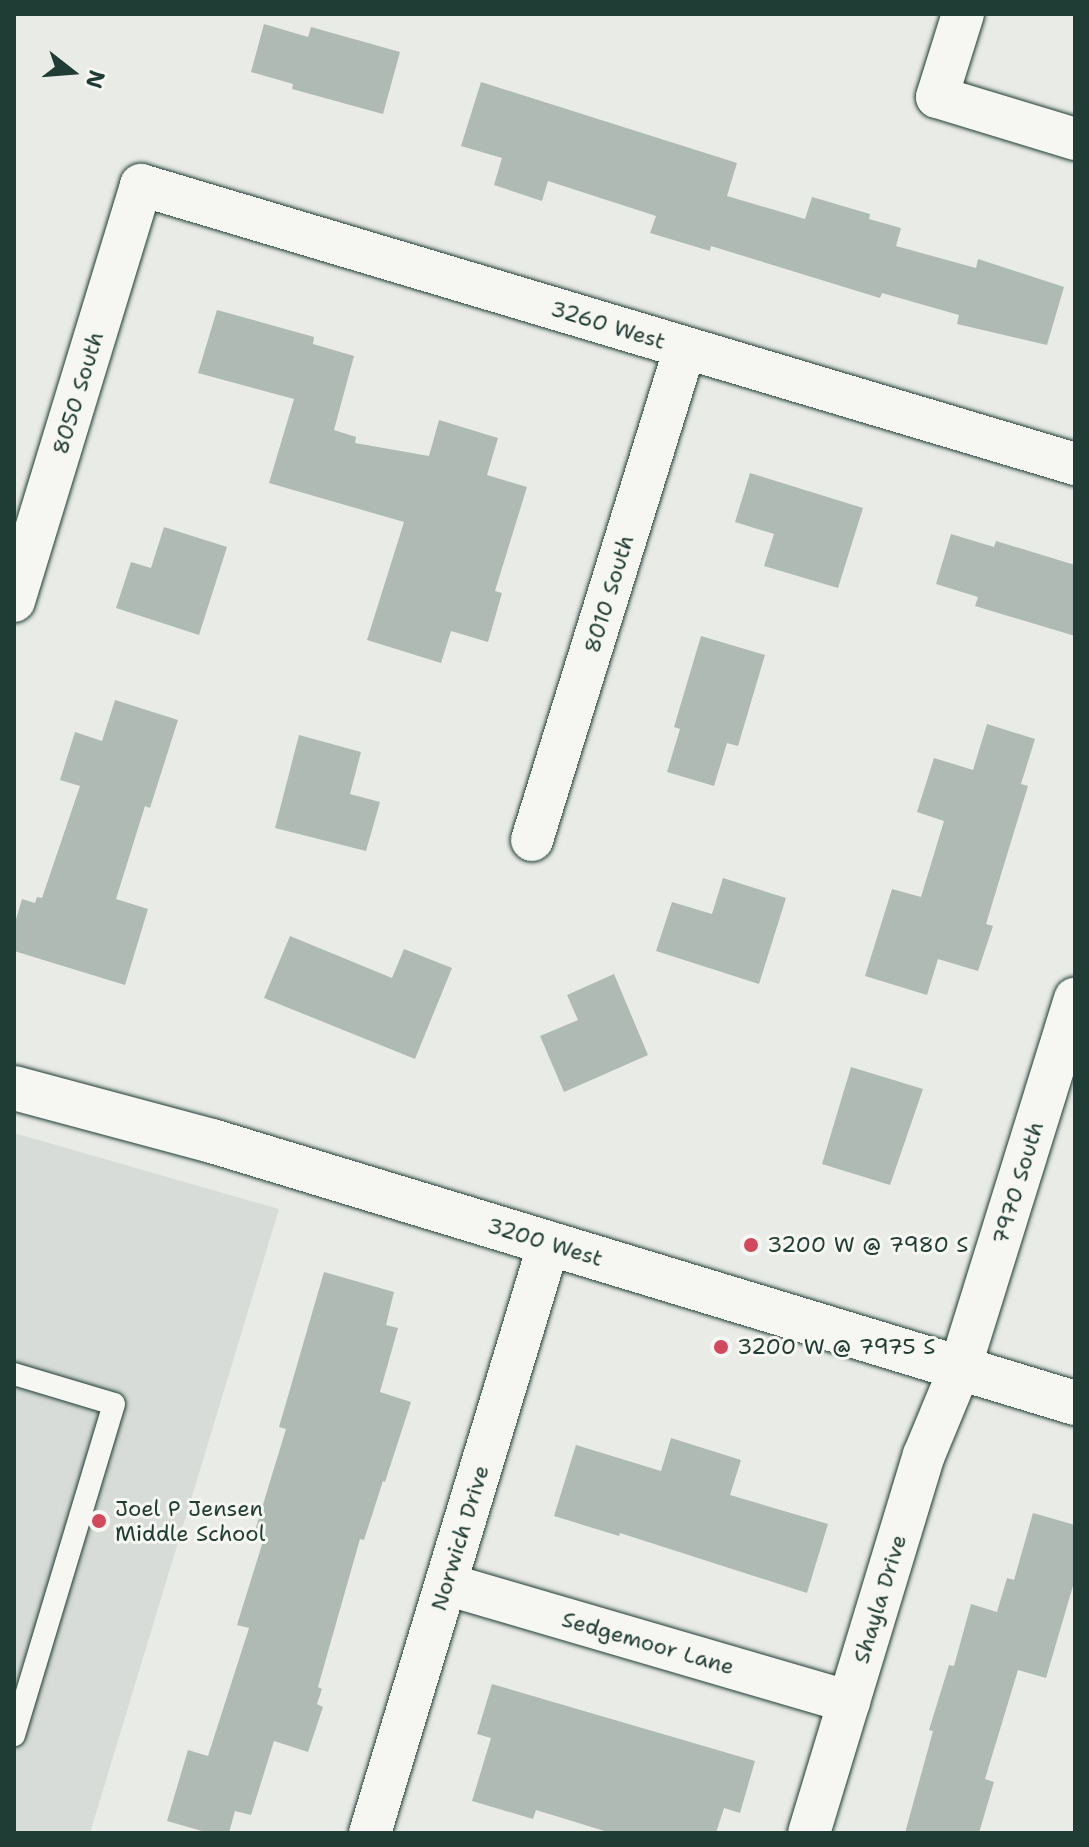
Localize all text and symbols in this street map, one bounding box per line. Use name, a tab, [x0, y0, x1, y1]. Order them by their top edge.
north arrow	[32, 32, 112, 112]
text: N	[79, 67, 112, 92]
street label: 3260 West	[547, 295, 669, 355]
street label: 8050 South	[47, 328, 109, 458]
street label: 8010 South	[579, 532, 639, 656]
street label: 7970 South	[987, 1118, 1049, 1248]
street label: 3200 West	[484, 1212, 606, 1272]
place label: 3200 W @ 7980 S	[767, 1232, 969, 1258]
marker: 3200 W @ 7980 S	[742, 1236, 760, 1254]
place label: 3200 W @ 7975 S	[737, 1334, 935, 1360]
marker: 3200 W @ 7975 S	[712, 1338, 730, 1356]
street label: Norwich Drive	[425, 1462, 495, 1614]
place label: Joel P Jensen Middle School	[115, 1495, 265, 1546]
marker: Joel P Jensen Middle School	[90, 1512, 108, 1530]
street label: Shayla Drive	[848, 1531, 912, 1667]
street label: Sedgemoor Lane	[559, 1606, 737, 1680]

